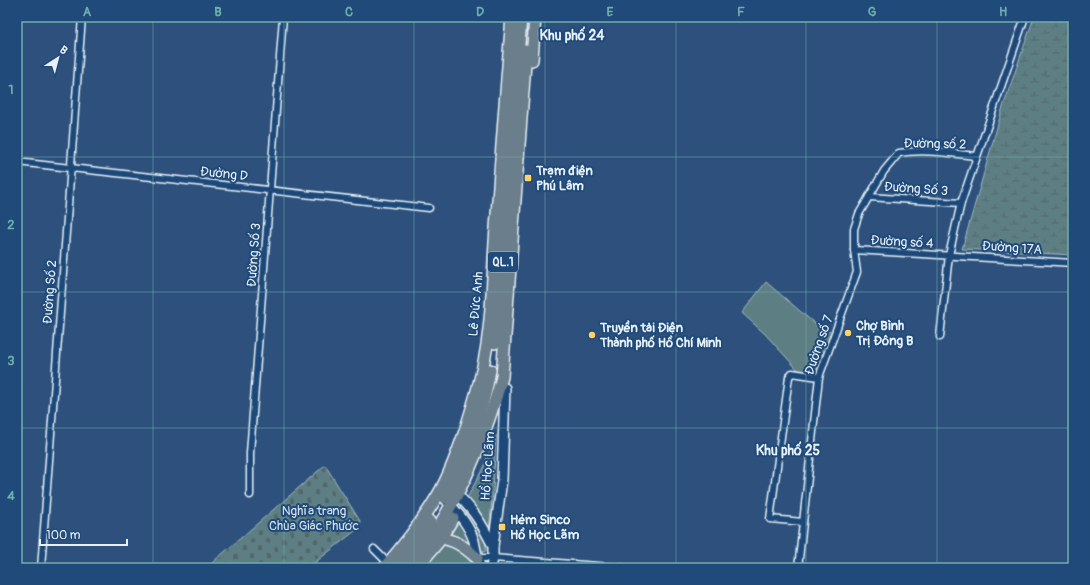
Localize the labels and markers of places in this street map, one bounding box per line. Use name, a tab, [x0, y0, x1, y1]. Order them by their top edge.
place label: Trạm điện Phú Lâm	[535, 163, 593, 194]
marker: Trạm điện Phú Lâm	[523, 173, 533, 183]
place label: Chợ Bình Trị Đông B	[855, 318, 914, 349]
place label: Truyền tải Điện Thành phố Hồ Chí Minh	[599, 320, 721, 351]
marker: Chợ Bình Trị Đông B	[843, 328, 853, 338]
marker: Truyền tải Điện Thành phố Hồ Chí Minh	[587, 330, 597, 340]
place label: Hẻm Sinco Hồ Học Lãm	[510, 512, 580, 543]
marker: Hẻm Sinco Hồ Học Lãm	[497, 522, 507, 532]

